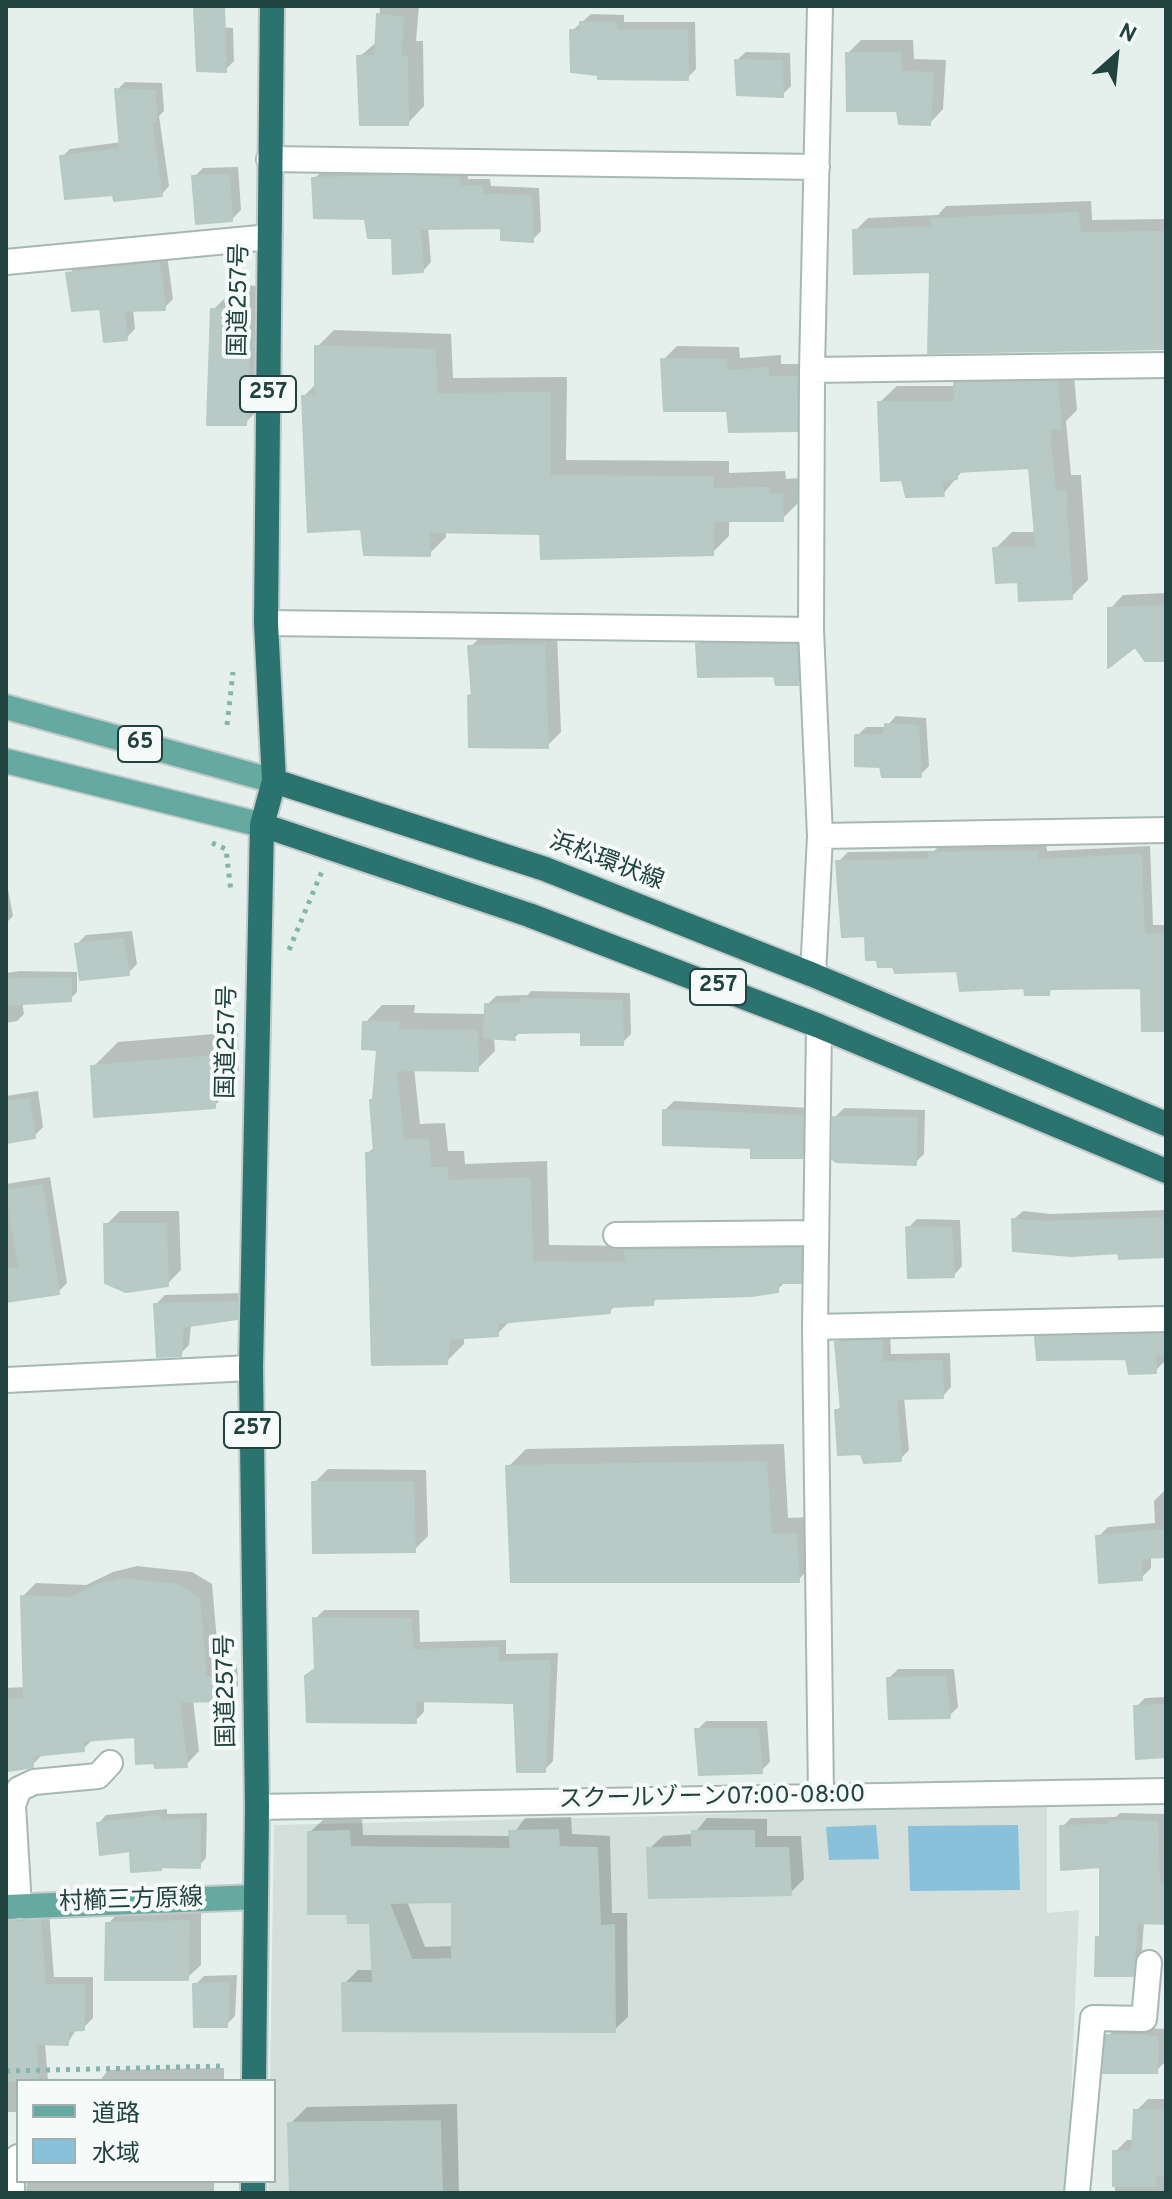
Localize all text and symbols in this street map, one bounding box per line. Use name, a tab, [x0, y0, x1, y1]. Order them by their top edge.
north arrow	[1076, 16, 1156, 96]
text: N	[1114, 19, 1140, 50]
street label: 国道257号	[226, 243, 256, 357]
road number: 257	[240, 376, 296, 412]
road number: 65	[118, 726, 162, 762]
street label: 浜松環状線	[545, 828, 667, 898]
road number: 257	[690, 969, 746, 1005]
street label: 国道257号	[214, 985, 244, 1099]
road number: 257	[224, 1412, 280, 1448]
street label: 国道257号	[213, 1634, 243, 1748]
street label: スクールゾーン07:00-08:00	[558, 1782, 866, 1816]
street label: 村櫛三方原線	[59, 1885, 203, 1919]
legend	[16, 2079, 276, 2183]
text: 道路	[92, 2100, 140, 2130]
text: 水域	[92, 2140, 140, 2170]

